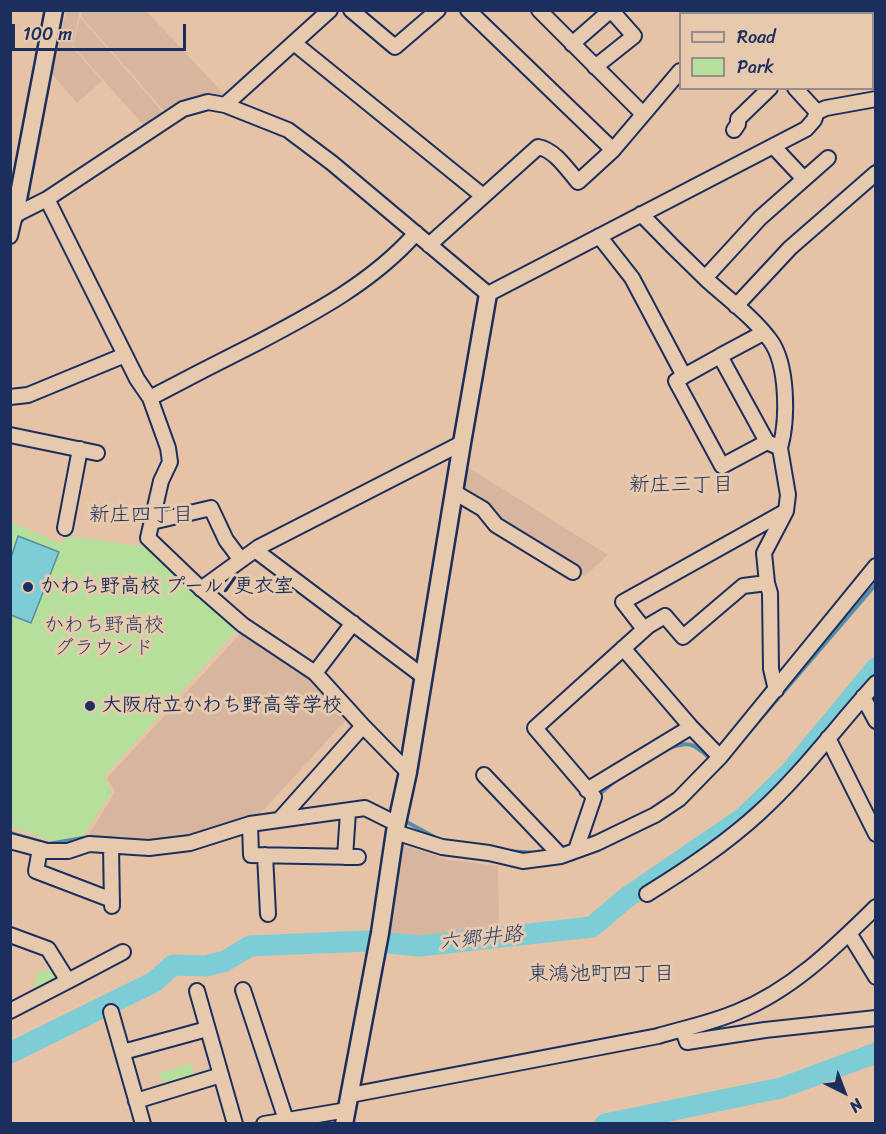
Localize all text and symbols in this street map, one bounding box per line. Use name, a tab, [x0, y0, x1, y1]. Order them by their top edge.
scale bar	[15, 12, 189, 50]
legend	[679, 12, 874, 90]
text: 100 m	[23, 18, 72, 50]
text: Road	[737, 21, 776, 53]
text: Park	[737, 51, 774, 83]
district label: 新庄三丁目	[629, 473, 733, 499]
district label: 新庄四丁目	[89, 503, 193, 529]
place label: かわち野高校 プール/更衣室	[40, 575, 294, 599]
marker: かわち野高校 プール/更衣室	[21, 580, 35, 594]
park label: かわち野高校 グラウンド	[44, 614, 164, 661]
place label: 大阪府立かわち野高等学校	[102, 694, 342, 718]
marker: 大阪府立かわち野高等学校	[83, 699, 97, 713]
water label: 六郷井路	[438, 922, 524, 956]
district label: 東鴻池町四丁目	[528, 962, 674, 988]
north arrow	[814, 1062, 874, 1122]
text: N	[843, 1091, 870, 1120]

